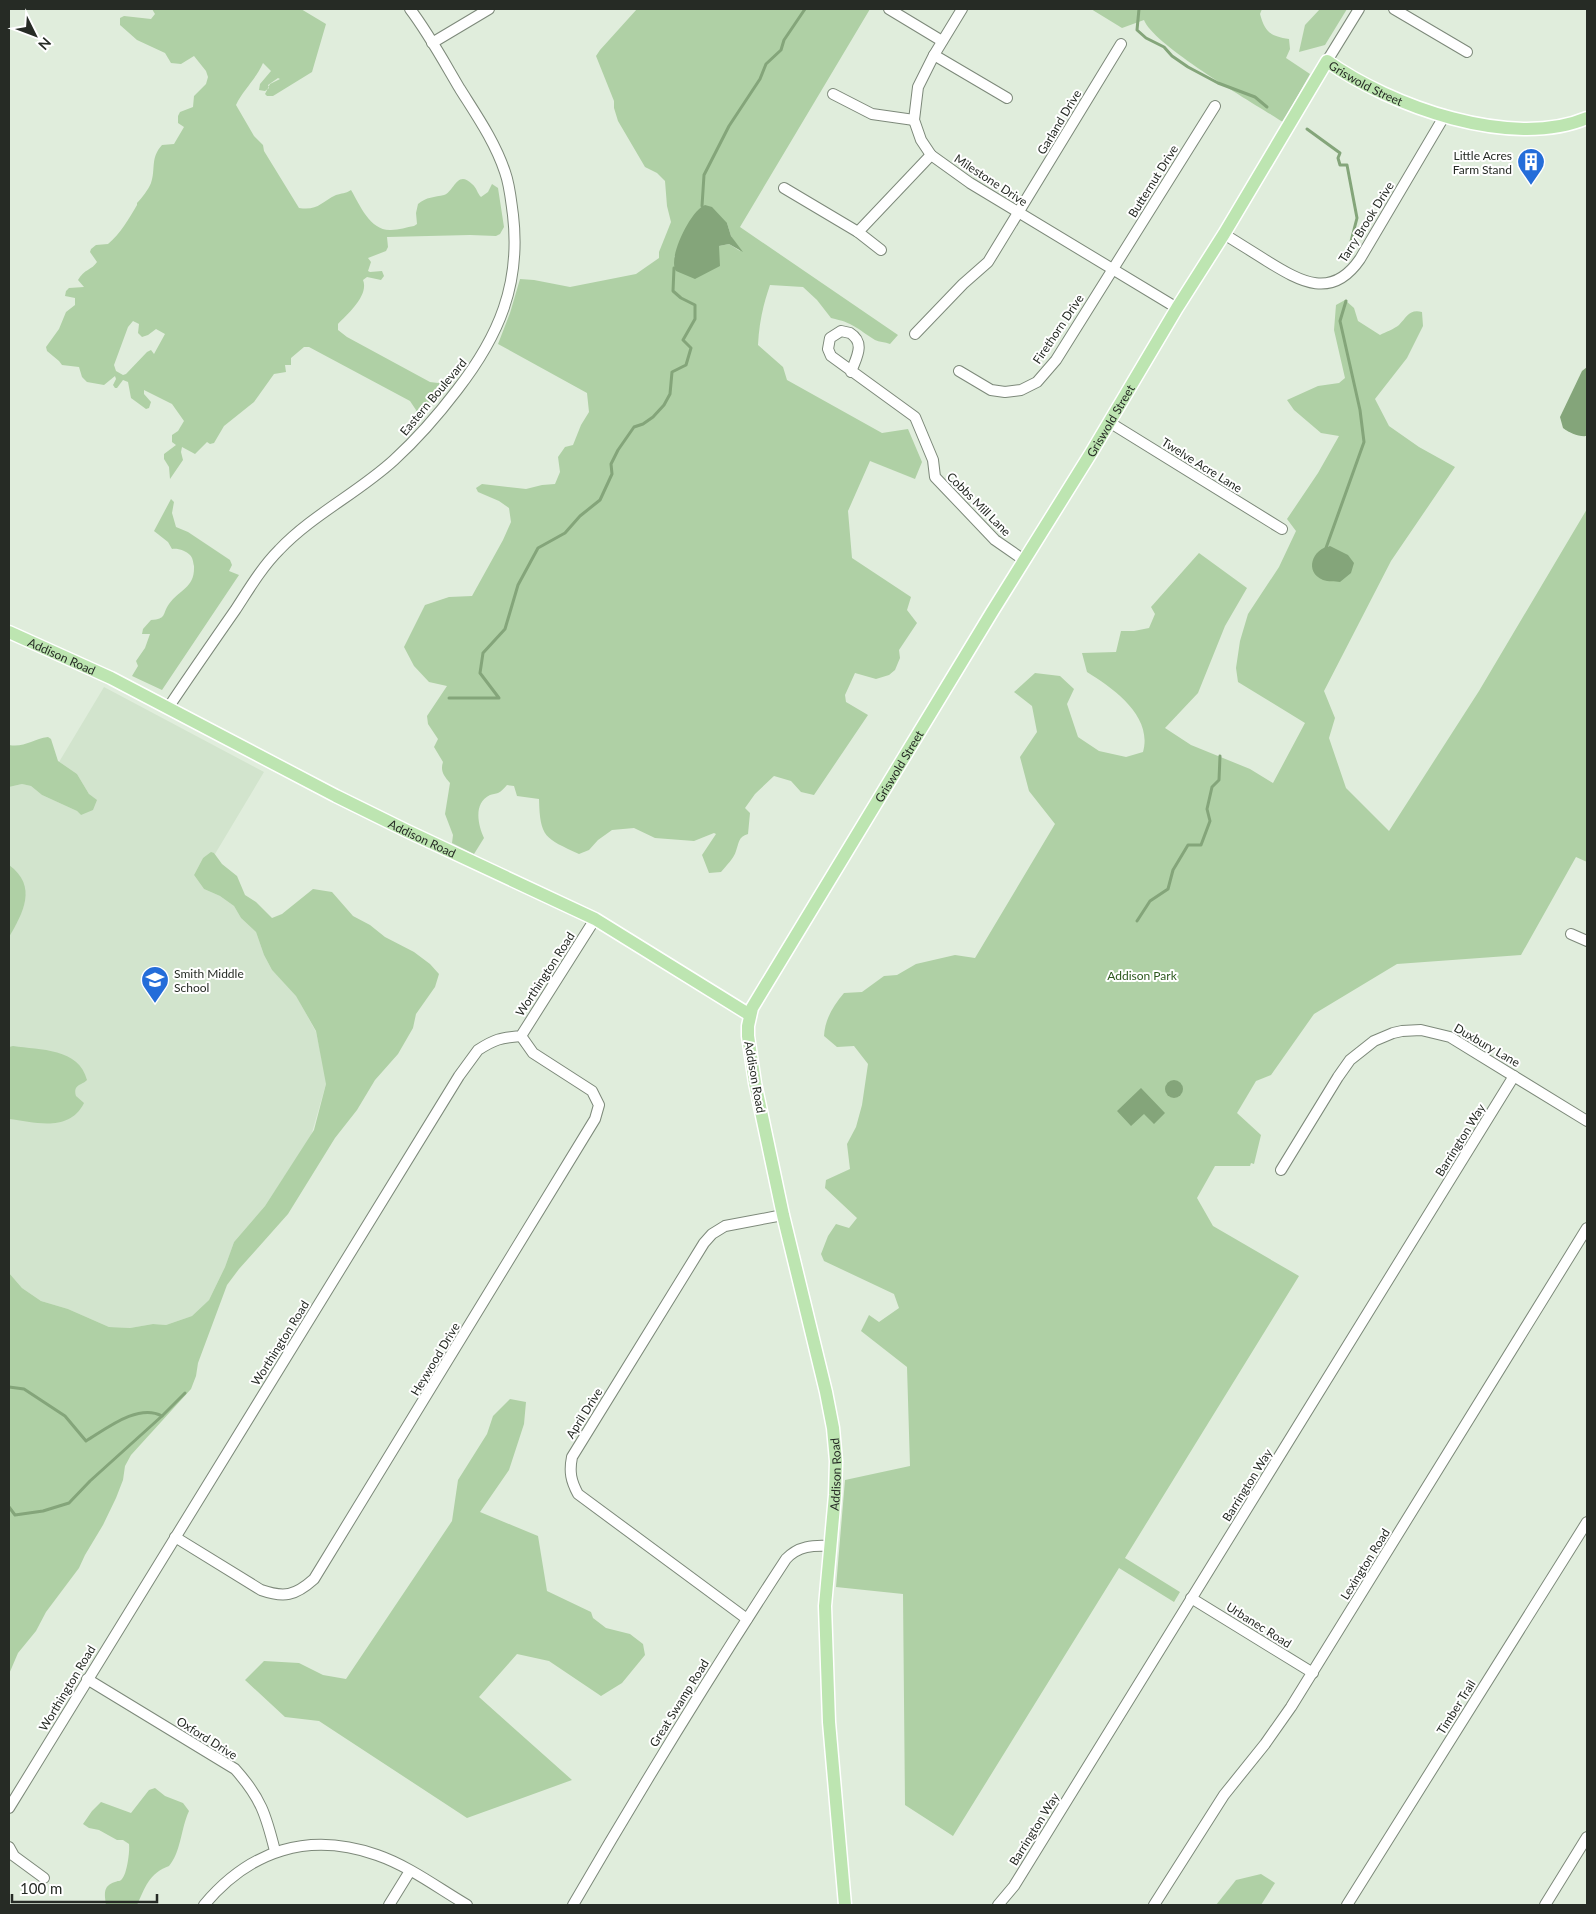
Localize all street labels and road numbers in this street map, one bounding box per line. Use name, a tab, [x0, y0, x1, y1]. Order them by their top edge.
street label: Griswold Street	[1326, 57, 1406, 109]
street label: Garland Drive	[1034, 87, 1084, 157]
street label: Butternut Drive	[1125, 142, 1181, 220]
street label: Milestone Drive	[952, 151, 1030, 209]
street label: Tarry Brook Drive	[1335, 179, 1397, 265]
street label: Firethorn Drive	[1029, 291, 1087, 367]
street label: Eastern Boulevard	[396, 355, 470, 439]
street label: Griswold Street	[1083, 381, 1138, 460]
street label: Twelve Acre Lane	[1159, 434, 1245, 496]
street label: Cobbs Mill Lane	[944, 469, 1014, 539]
street label: Addison Road	[26, 634, 98, 678]
street label: Griswold Street	[871, 727, 927, 805]
street label: Addison Road	[386, 816, 458, 860]
street label: Worthington Road	[512, 929, 578, 1019]
street label: Duxbury Lane	[1451, 1020, 1523, 1070]
street label: Addison Road	[741, 1040, 769, 1114]
street label: Barrington Way	[1432, 1100, 1489, 1179]
street label: Worthington Road	[248, 1298, 312, 1388]
street label: Heywood Drive	[407, 1320, 463, 1398]
street label: April Drive	[563, 1385, 605, 1441]
street label: Addison Road	[826, 1437, 844, 1511]
street label: Barrington Way	[1219, 1445, 1276, 1524]
street label: Lexington Road	[1337, 1526, 1393, 1602]
street label: Urbanec Road	[1224, 1599, 1294, 1651]
street label: Worthington Road	[36, 1642, 98, 1734]
street label: Great Swamp Road	[646, 1656, 712, 1750]
street label: Timber Trail	[1433, 1677, 1479, 1737]
street label: Oxford Drive	[174, 1713, 240, 1763]
street label: Barrington Way	[1006, 1789, 1063, 1868]

